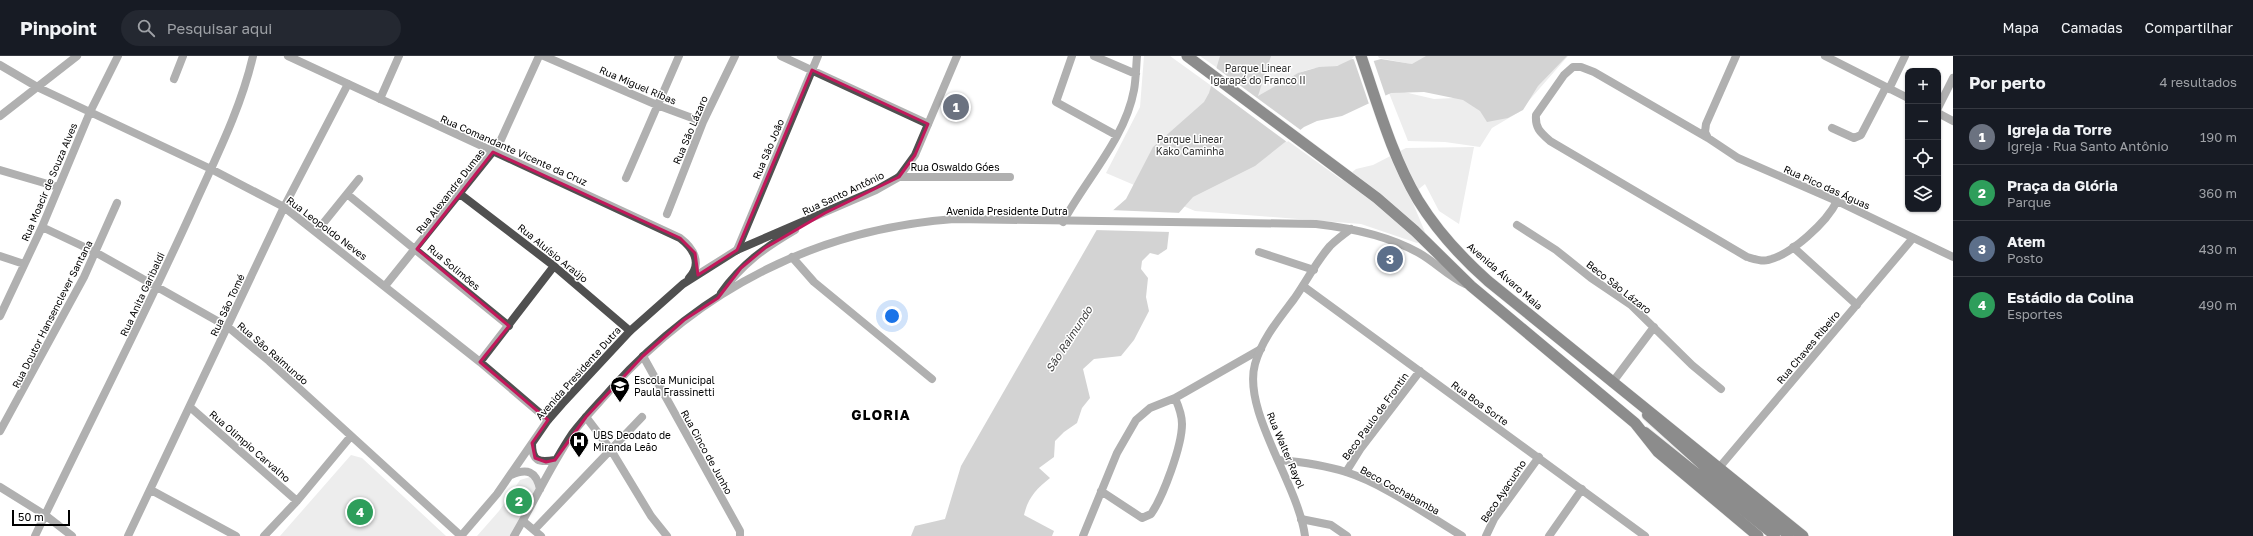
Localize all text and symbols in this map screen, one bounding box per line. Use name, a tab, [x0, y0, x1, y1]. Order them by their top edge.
search box	[121, 10, 401, 46]
text: Pinpoint	[20, 16, 97, 39]
icon: search	[135, 17, 157, 39]
text: Pesquisar aqui	[167, 19, 272, 37]
text: Mapa	[2002, 19, 2039, 36]
text: Camadas	[2061, 19, 2123, 36]
text: Compartilhar	[2145, 19, 2233, 36]
park label: Parque Linear Igarapé do Franco II	[1210, 62, 1306, 86]
street label: Rua Miguel Ribas	[598, 63, 678, 107]
map controls	[1905, 68, 1941, 212]
button: +	[1905, 68, 1941, 104]
text: Por perto	[1969, 72, 2046, 93]
text: 4 resultados	[2159, 74, 2237, 90]
pin: 1	[943, 92, 969, 122]
street label: Rua São Lázaro	[670, 94, 710, 166]
button: −	[1905, 104, 1941, 140]
street label: Rua Comandante Vicente da Cruz	[439, 112, 589, 188]
street label: Rua São João	[750, 117, 786, 181]
text: Igreja da Torre	[2007, 120, 2112, 138]
street label: Rua Moacir de Souza Alves	[19, 121, 79, 243]
text: 1	[1979, 129, 1985, 145]
text: 190 m	[2200, 129, 2237, 145]
park label: Parque Linear Kako Caminha	[1156, 133, 1224, 157]
text: Igreja · Rua Santo Antônio	[2007, 138, 2168, 154]
button: locate	[1905, 140, 1941, 176]
street label: Rua Alexandre Dumas	[413, 146, 487, 236]
street label: Rua Oswaldo Góes	[911, 161, 999, 173]
street label: Rua Pico das Águas	[1782, 163, 1872, 211]
street label: Rua Santo Antônio	[800, 169, 886, 217]
button: layers	[1905, 176, 1941, 212]
text: Praça da Glória	[2007, 176, 2118, 194]
text: 2	[1978, 185, 1986, 201]
text: 360 m	[2199, 185, 2237, 201]
street label: Rua Leopoldo Neves	[284, 194, 370, 262]
text: Parque	[2007, 194, 2051, 210]
street label: Avenida Presidente Dutra	[946, 205, 1068, 217]
street label: Rua Aluísio Araújo	[516, 221, 590, 285]
text: Atem	[2007, 232, 2045, 250]
street label: Rua Doutor Hansenclever Santana	[9, 238, 95, 390]
street label: Avenida Álvaro Maia	[1465, 240, 1545, 312]
text: 3	[1978, 241, 1986, 257]
text: 430 m	[2199, 241, 2237, 257]
street label: Rua Solimões	[425, 242, 483, 292]
pin: 3	[1377, 244, 1403, 274]
street label: Rua Anita Garibaldi	[117, 250, 167, 338]
text: Posto	[2007, 250, 2043, 266]
street label: Beco São Lázaro	[1584, 258, 1654, 316]
street label: Rua São Tomé	[207, 272, 247, 338]
text: Estádio da Colina	[2007, 288, 2134, 306]
text: 4	[1978, 297, 1986, 313]
text: 490 m	[2198, 297, 2237, 313]
water label: São Raimundo	[1043, 302, 1095, 374]
your location	[882, 306, 902, 326]
text: Esportes	[2007, 306, 2063, 322]
street label: Rua Chaves Ribeiro	[1774, 308, 1842, 386]
street label: Rua São Raimundo	[235, 319, 311, 387]
street label: Avenida Presidente Dutra	[533, 324, 623, 422]
street label: Beco Paulo de Frontin	[1339, 370, 1411, 462]
place label: Escola Municipal Paula Frassinetti	[634, 374, 715, 398]
school or university icon: Escola Municipal Paula Frassinetti	[609, 375, 631, 403]
street label: Rua Boa Sorte	[1449, 378, 1511, 428]
district label: GLORIA	[851, 406, 911, 423]
street label: Rua Olimpio Carvalho	[207, 408, 293, 484]
street label: Rua Cinco de Junho	[679, 408, 735, 496]
street label: Rua Walter Rayol	[1265, 410, 1307, 490]
place label: UBS Deodato de Miranda Leão	[593, 429, 671, 453]
hospital icon: UBS Deodato de Miranda Leão	[568, 430, 590, 458]
street label: Beco Ayacucho	[1478, 458, 1528, 524]
street label: Beco Cochabamba	[1358, 463, 1442, 517]
pin: 2	[506, 486, 532, 516]
pin: 4	[347, 497, 373, 527]
scale bar	[12, 508, 70, 527]
text: 50 m	[18, 510, 44, 523]

